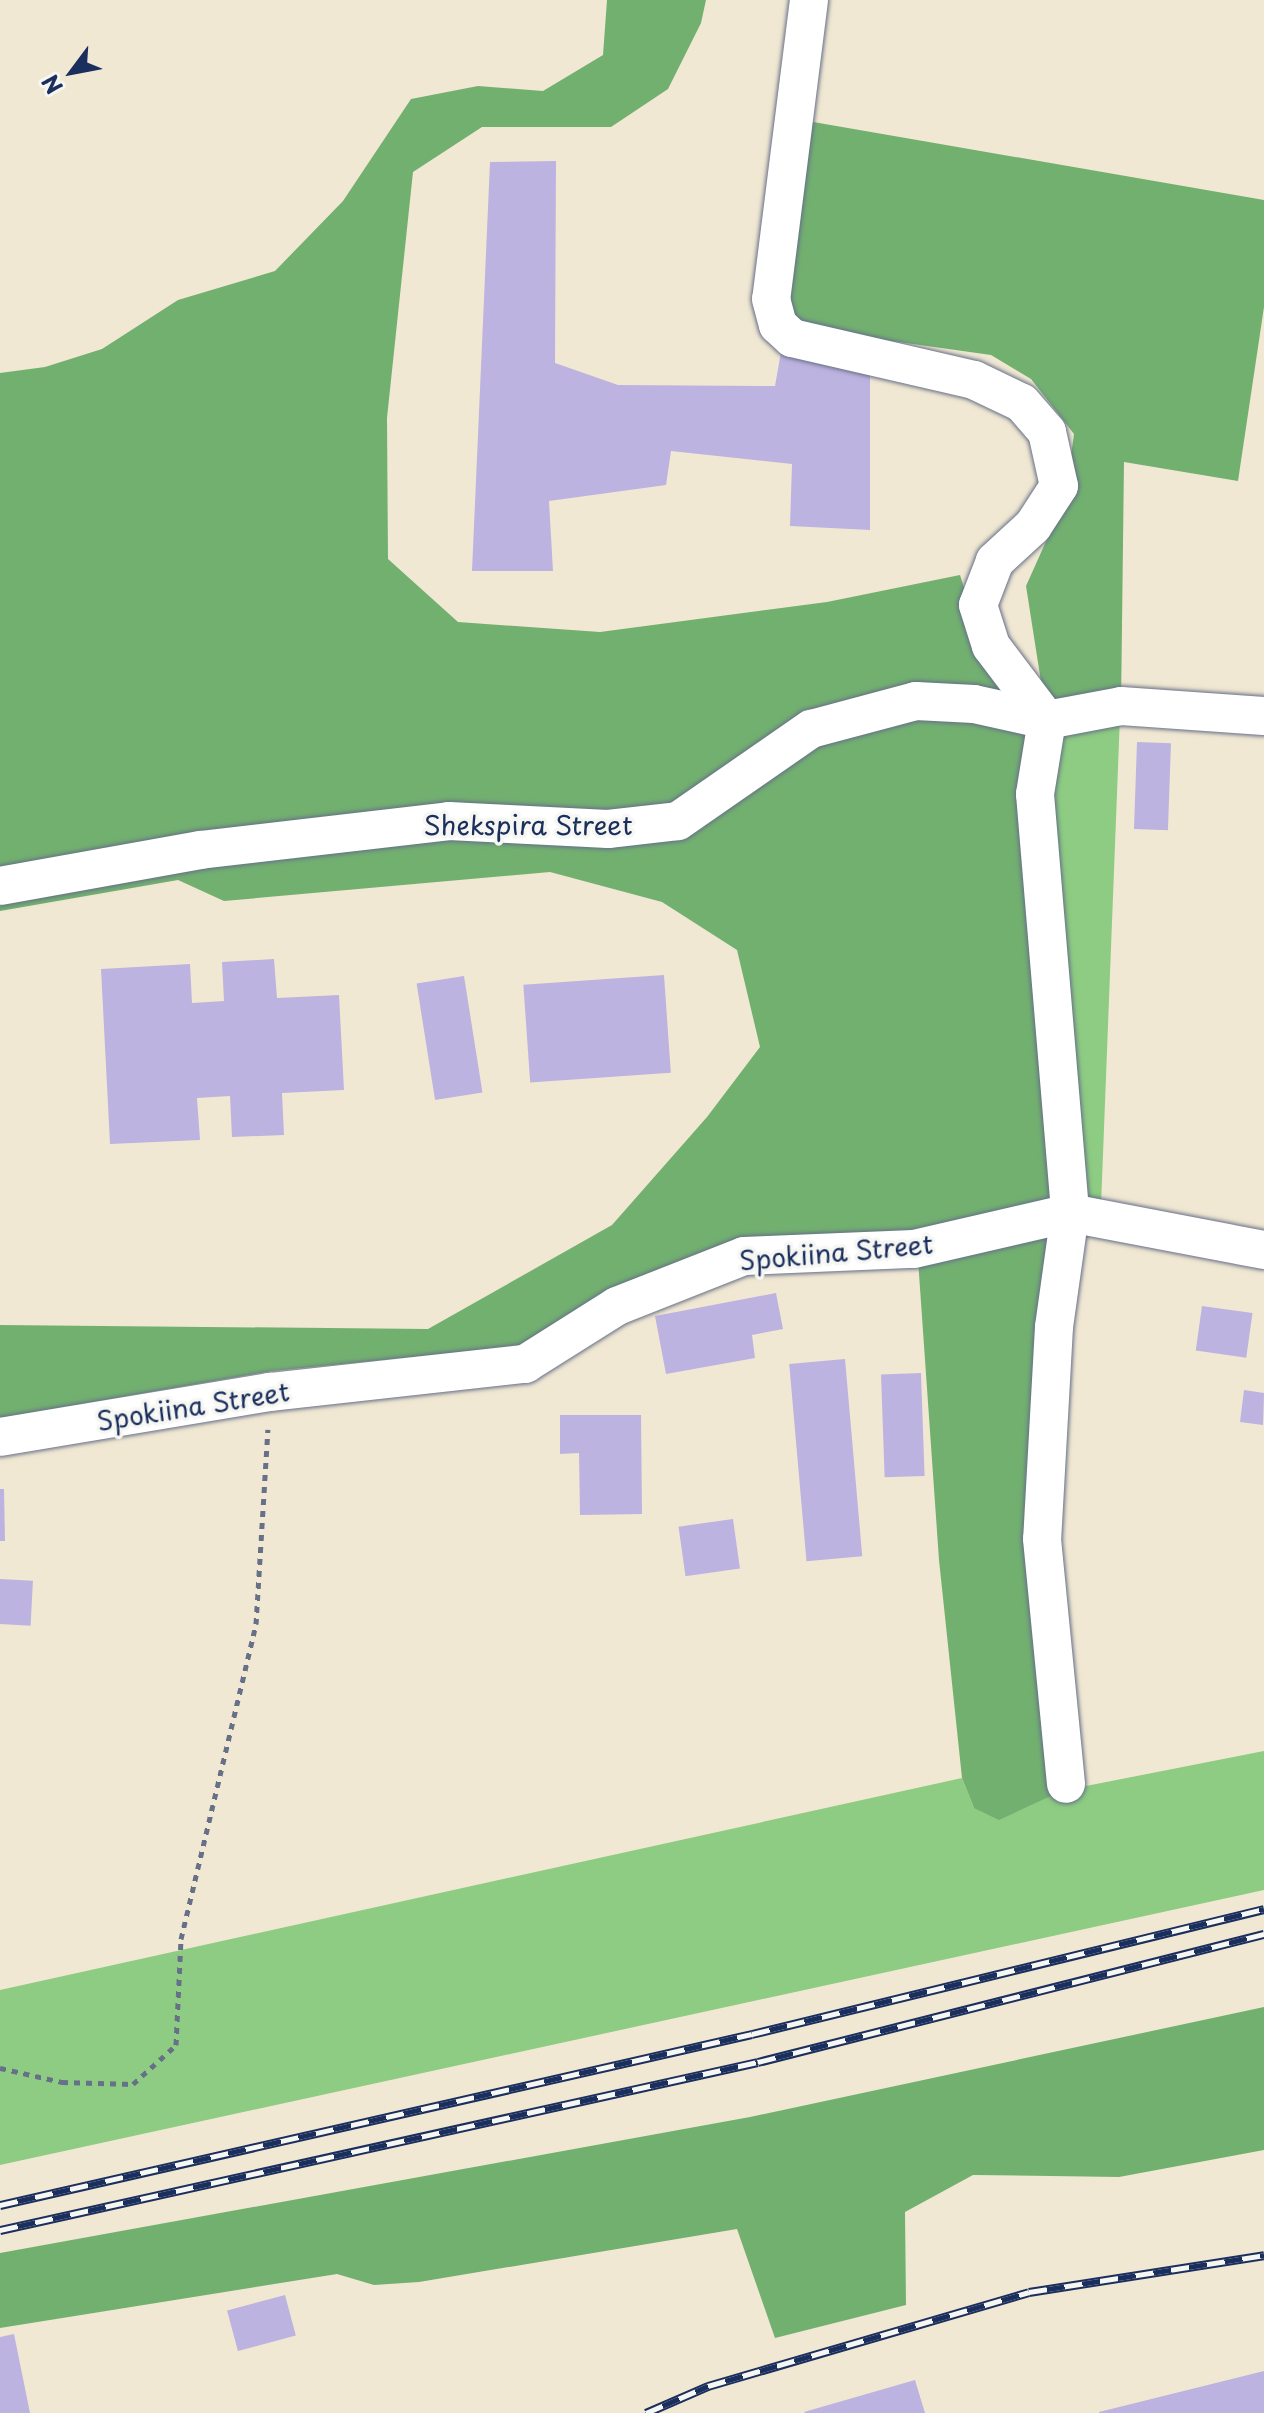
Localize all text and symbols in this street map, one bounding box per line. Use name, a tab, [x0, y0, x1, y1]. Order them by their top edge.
north arrow	[32, 32, 112, 112]
text: N	[33, 69, 70, 101]
street label: Shekspira Street	[424, 809, 632, 841]
street label: Spokiina Street	[738, 1228, 934, 1276]
street label: Spokiina Street	[95, 1375, 291, 1437]

